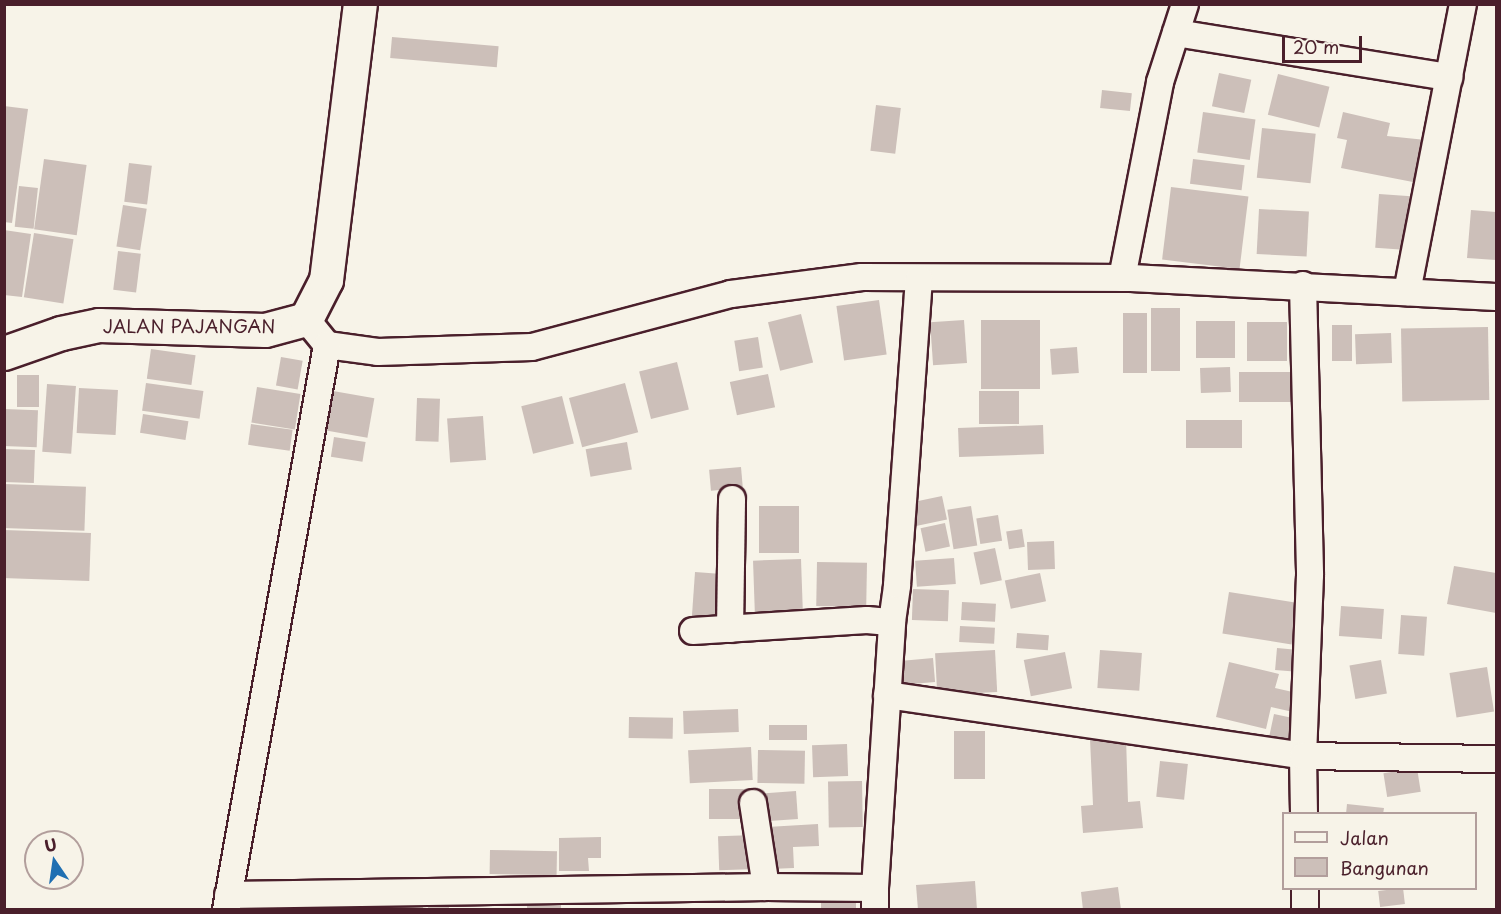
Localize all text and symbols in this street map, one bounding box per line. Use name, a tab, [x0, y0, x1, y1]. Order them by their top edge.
scale bar	[1285, 24, 1364, 62]
text: 20 m	[1293, 33, 1339, 60]
street label: JALAN PAJANGAN	[103, 315, 275, 337]
legend	[1282, 812, 1477, 890]
text: Jalan	[1340, 824, 1389, 851]
north arrow	[24, 830, 84, 890]
text: U	[42, 831, 59, 857]
text: Bangunan	[1340, 854, 1429, 881]

